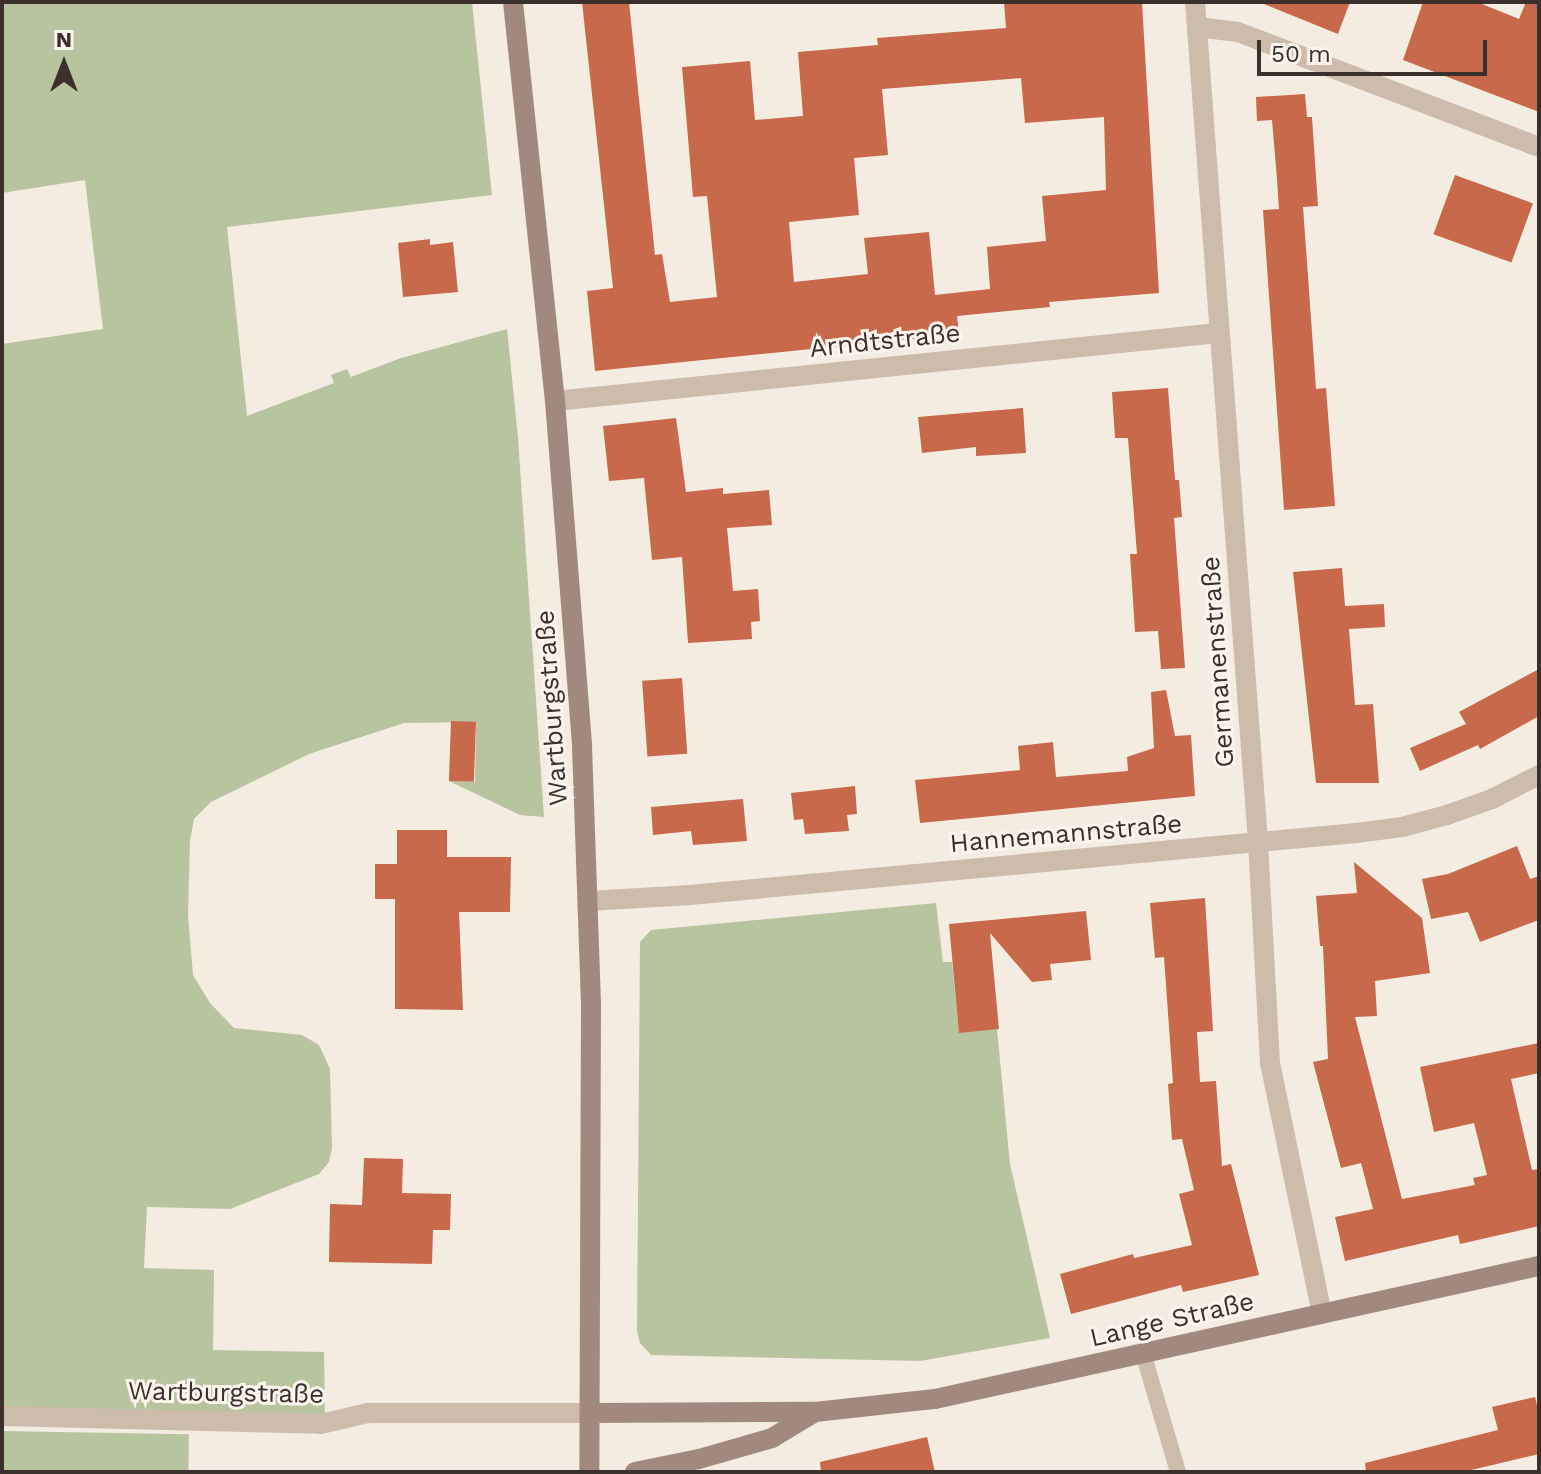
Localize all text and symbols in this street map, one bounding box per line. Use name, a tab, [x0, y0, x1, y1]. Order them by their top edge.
north arrow	[24, 24, 104, 104]
scale bar	[1261, 24, 1491, 74]
text: N	[56, 27, 72, 52]
text: 50 m	[1271, 40, 1331, 68]
street label: Arndtstraße	[808, 318, 962, 364]
street label: Germanenstraße	[1195, 555, 1241, 769]
street label: Wartburgstraße	[530, 609, 574, 807]
street label: Hannemannstraße	[949, 808, 1183, 860]
street label: Lange Straße	[1087, 1286, 1257, 1354]
street label: Wartburgstraße	[128, 1376, 324, 1410]

